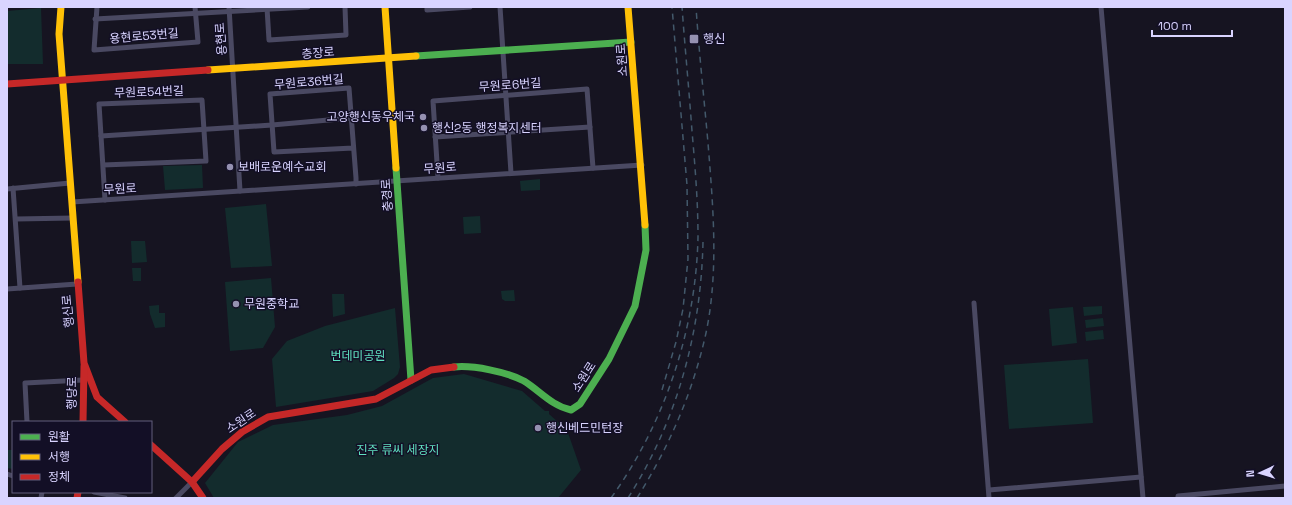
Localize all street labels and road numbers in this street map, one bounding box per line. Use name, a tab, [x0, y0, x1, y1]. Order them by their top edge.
street label: 용현로	[212, 22, 230, 56]
street label: 용현로53번길	[109, 25, 179, 47]
street label: 소원로	[613, 43, 631, 77]
street label: 충장로	[301, 44, 335, 62]
street label: 무원로36번길	[274, 71, 344, 93]
street label: 무원로6번길	[478, 75, 542, 95]
street label: 무원로54번길	[114, 83, 184, 101]
street label: 무원로	[423, 159, 457, 177]
street label: 충경로	[378, 178, 396, 212]
street label: 무원로	[103, 180, 137, 198]
street label: 행신로	[59, 294, 77, 328]
street label: 소원로	[568, 359, 600, 395]
street label: 행당로	[64, 376, 80, 410]
street label: 소원로	[223, 405, 259, 437]

